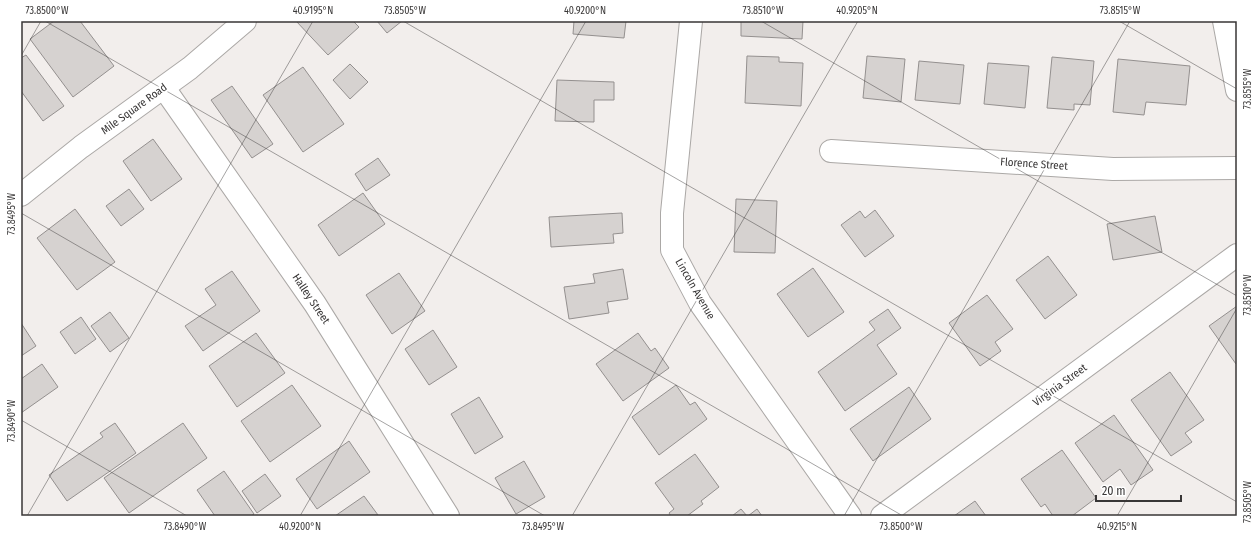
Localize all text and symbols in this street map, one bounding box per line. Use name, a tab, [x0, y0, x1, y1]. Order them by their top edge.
text: 73.8500°W	[26, 5, 69, 17]
text: 40.9195°N	[293, 5, 333, 17]
text: 73.8505°W	[384, 5, 427, 17]
text: 40.9200°N	[564, 5, 606, 17]
text: 73.8510°W	[743, 5, 784, 17]
text: 40.9205°N	[836, 5, 878, 17]
text: 73.8515°W	[1100, 5, 1141, 17]
text: 73.8515°W	[1242, 68, 1254, 109]
street label: Mile Square Road	[99, 81, 169, 137]
street label: Florence Street	[1000, 155, 1069, 173]
text: 73.8495°W	[6, 193, 18, 235]
street label: Lincoln Avenue	[672, 256, 718, 322]
street label: Halley Street	[289, 271, 333, 327]
text: 73.8510°W	[1242, 274, 1254, 316]
street label: Virginia Street	[1030, 361, 1090, 409]
text: 73.8490°W	[6, 399, 18, 442]
scale bar	[1096, 477, 1181, 503]
text: 73.8505°W	[1242, 480, 1254, 523]
text: 20 m	[1102, 484, 1126, 498]
text: 73.8490°W	[164, 521, 207, 533]
text: 40.9200°N	[279, 521, 321, 533]
text: 73.8495°W	[522, 521, 564, 533]
text: 73.8500°W	[880, 521, 923, 533]
text: 40.9215°N	[1097, 521, 1137, 533]

